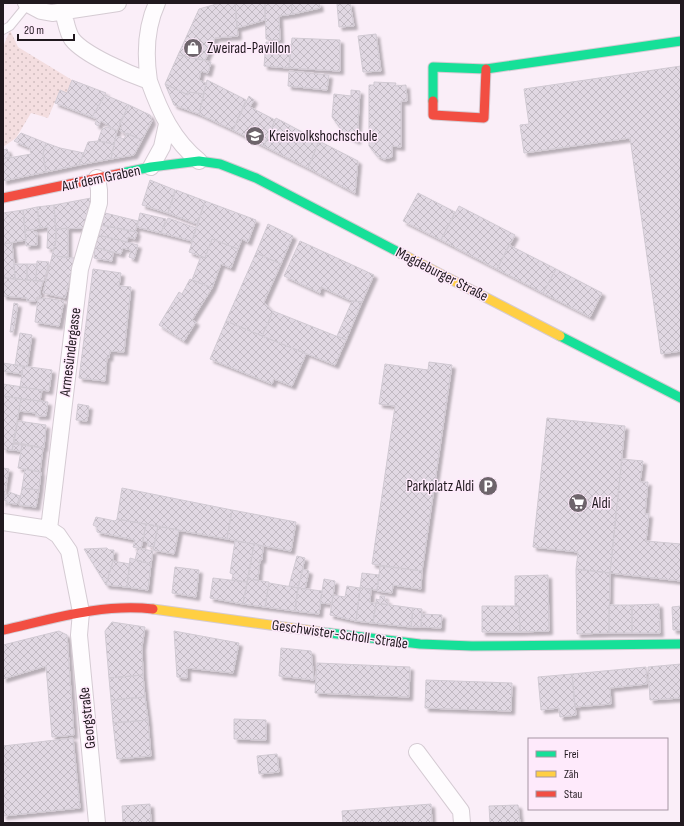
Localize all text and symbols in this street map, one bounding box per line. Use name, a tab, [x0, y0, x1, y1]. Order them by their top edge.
scale bar	[18, 16, 74, 42]
text: 20 m	[24, 23, 44, 38]
shop icon: Zweirad-Pavillon	[182, 37, 204, 59]
place label: Zweirad-Pavillon	[207, 39, 290, 58]
school or university icon: Kreisvolkshochschule	[244, 125, 266, 147]
place label: Kreisvolkshochschule	[269, 127, 378, 146]
street label: Auf dem Graben	[59, 161, 142, 196]
street label: Magdeburger Straße	[392, 243, 491, 306]
street label: Armesündergasse	[56, 307, 85, 398]
parking icon: Parkplatz Aldi	[477, 475, 499, 497]
place label: Parkplatz Aldi	[406, 477, 474, 496]
supermarket icon: Aldi	[567, 492, 589, 514]
place label: Aldi	[591, 494, 611, 513]
street label: Geschwister-Scholl-Straße	[271, 616, 409, 653]
street label: Georgstraße	[75, 686, 100, 750]
legend	[528, 738, 668, 810]
text: Frei	[564, 747, 579, 762]
text: Zäh	[564, 767, 579, 782]
text: Stau	[564, 787, 582, 802]

